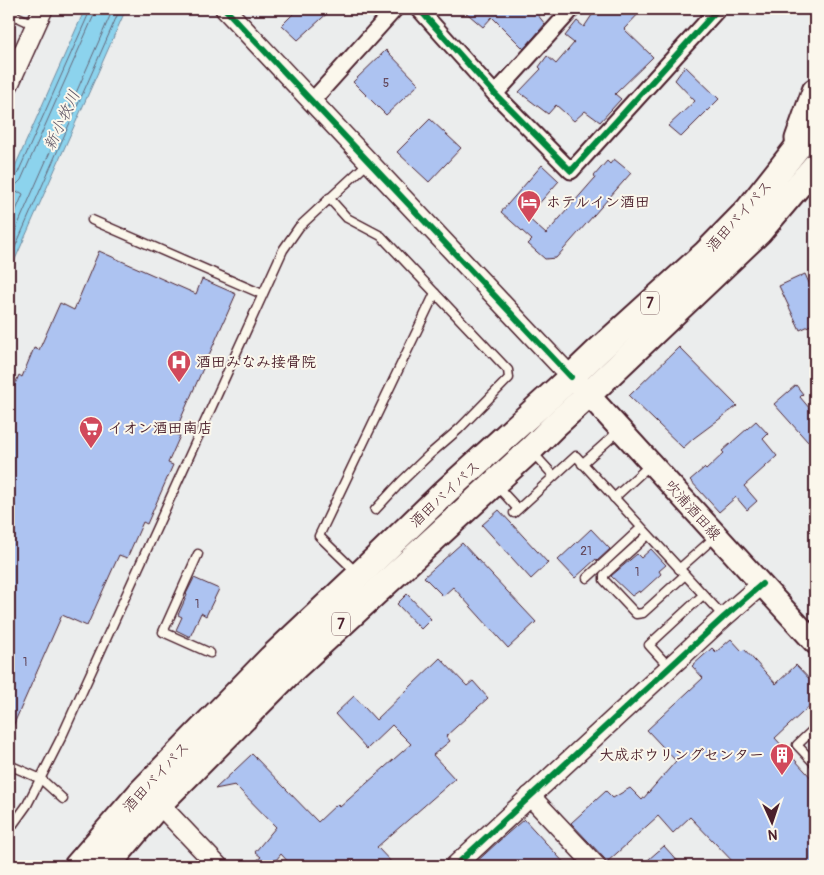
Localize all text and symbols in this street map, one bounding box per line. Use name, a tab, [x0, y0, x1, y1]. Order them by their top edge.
house number: 5	[383, 76, 389, 91]
water label: 新小牧川	[39, 87, 84, 154]
street label: 酒田バイパス	[702, 177, 776, 256]
hotel icon: ホテルイン酒田	[516, 189, 542, 223]
place label: ホテルイン酒田	[546, 193, 650, 212]
road number: 7	[641, 292, 659, 314]
hospital icon: 酒田みなみ接骨院	[166, 349, 192, 383]
place label: 酒田みなみ接骨院	[196, 353, 316, 372]
supermarket icon: イオン酒田南店	[78, 415, 104, 449]
place label: イオン酒田南店	[108, 419, 213, 438]
street label: 酒田バイパス	[406, 457, 485, 532]
street label: 吹浦酒田線	[660, 476, 725, 545]
house number: 21	[580, 544, 592, 559]
house number: 1	[635, 565, 639, 580]
house number: 1	[195, 597, 199, 612]
road number: 7	[332, 612, 350, 636]
house number: 1	[23, 655, 27, 670]
street label: 酒田バイパス	[119, 738, 194, 817]
building icon: 大成ボウリングセンター	[769, 742, 795, 776]
place label: 大成ボウリングセンター	[599, 746, 764, 765]
north arrow	[746, 798, 796, 848]
text: N	[767, 826, 778, 843]

